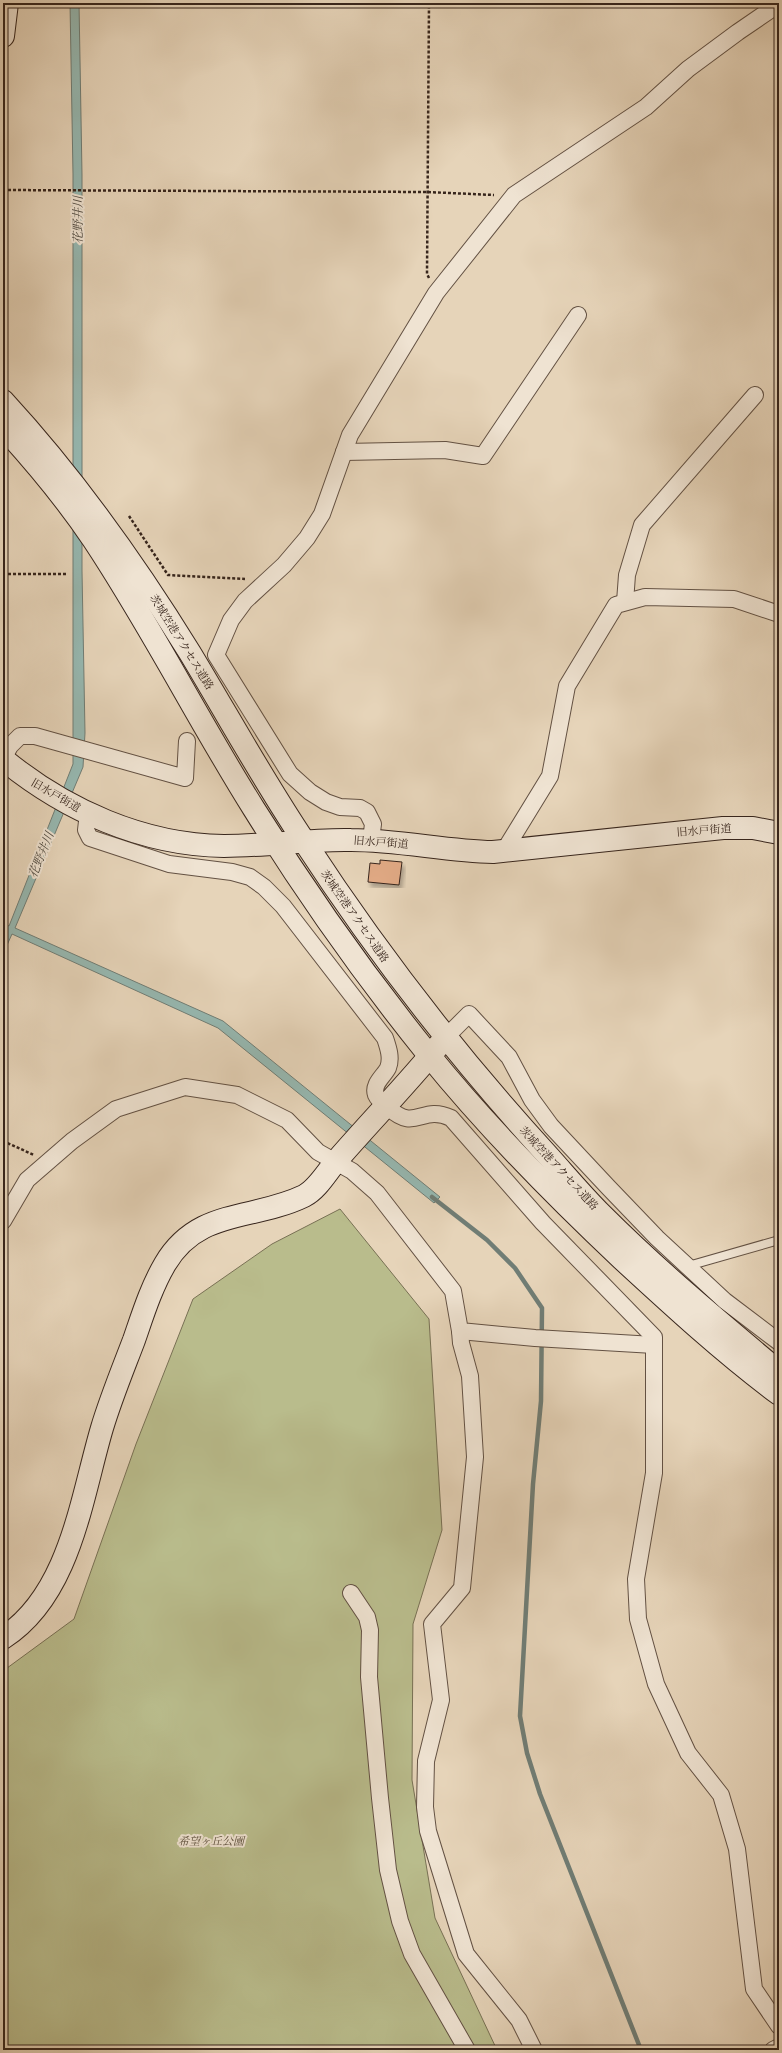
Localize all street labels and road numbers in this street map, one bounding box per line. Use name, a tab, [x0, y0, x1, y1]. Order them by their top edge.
street label: 茨城空港アクセス道路	[147, 592, 217, 692]
street label: 旧水戸街道	[29, 775, 83, 815]
street label: 旧水戸街道	[676, 821, 732, 839]
street label: 旧水戸街道	[353, 833, 409, 851]
street label: 茨城空港アクセス道路	[318, 867, 392, 965]
street label: 茨城空港アクセス道路	[516, 1123, 602, 1213]

